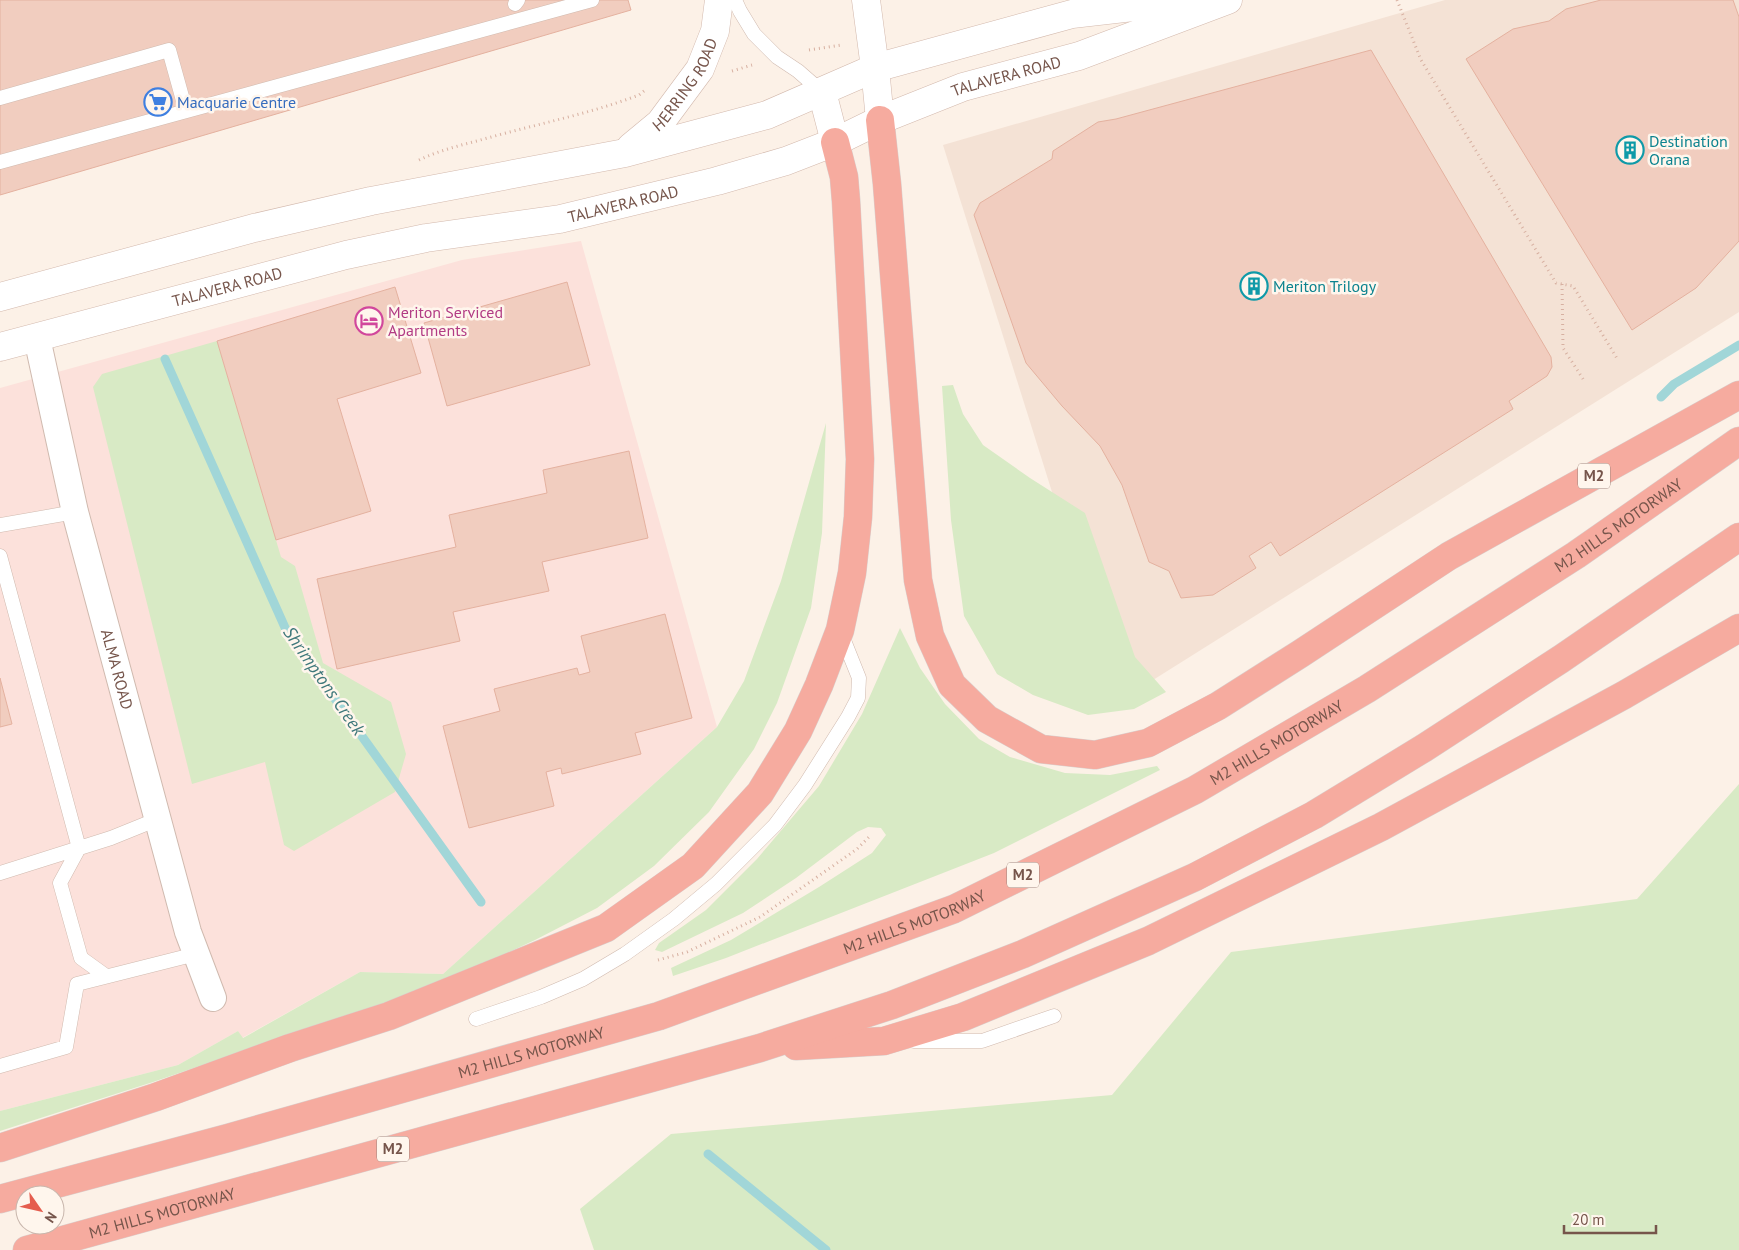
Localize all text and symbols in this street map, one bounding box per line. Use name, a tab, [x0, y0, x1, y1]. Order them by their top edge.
street label: HERRING ROAD	[648, 35, 721, 135]
street label: TALAVERA ROAD	[948, 51, 1063, 101]
supermarket icon: Macquarie Centre	[143, 87, 173, 117]
place label: Macquarie Centre	[177, 92, 296, 112]
place label: Destination Orana	[1649, 131, 1728, 169]
building icon: Destination Orana	[1615, 135, 1645, 165]
street label: TALAVERA ROAD	[566, 181, 680, 227]
street label: TALAVERA ROAD	[170, 262, 284, 311]
building icon: Meriton Trilogy	[1239, 271, 1269, 301]
place label: Meriton Trilogy	[1273, 276, 1377, 296]
place label: Meriton Serviced Apartments	[388, 302, 503, 340]
hotel icon: Meriton Serviced Apartments	[354, 306, 384, 336]
road number: M2	[1578, 464, 1610, 488]
street label: M2 HILLS MOTORWAY	[1550, 474, 1686, 576]
water label: Shrimptons Creek	[278, 622, 371, 740]
street label: ALMA ROAD	[97, 627, 138, 712]
street label: M2 HILLS MOTORWAY	[1206, 695, 1347, 789]
road number: M2	[1007, 862, 1039, 888]
street label: M2 HILLS MOTORWAY	[840, 885, 989, 958]
street label: M2 HILLS MOTORWAY	[456, 1022, 607, 1082]
road number: M2	[377, 1136, 409, 1162]
street label: M2 HILLS MOTORWAY	[86, 1183, 238, 1243]
north arrow	[15, 1185, 65, 1235]
scale bar	[1564, 1202, 1656, 1234]
text: N	[41, 1208, 61, 1226]
text: 20 m	[1572, 1210, 1605, 1229]

